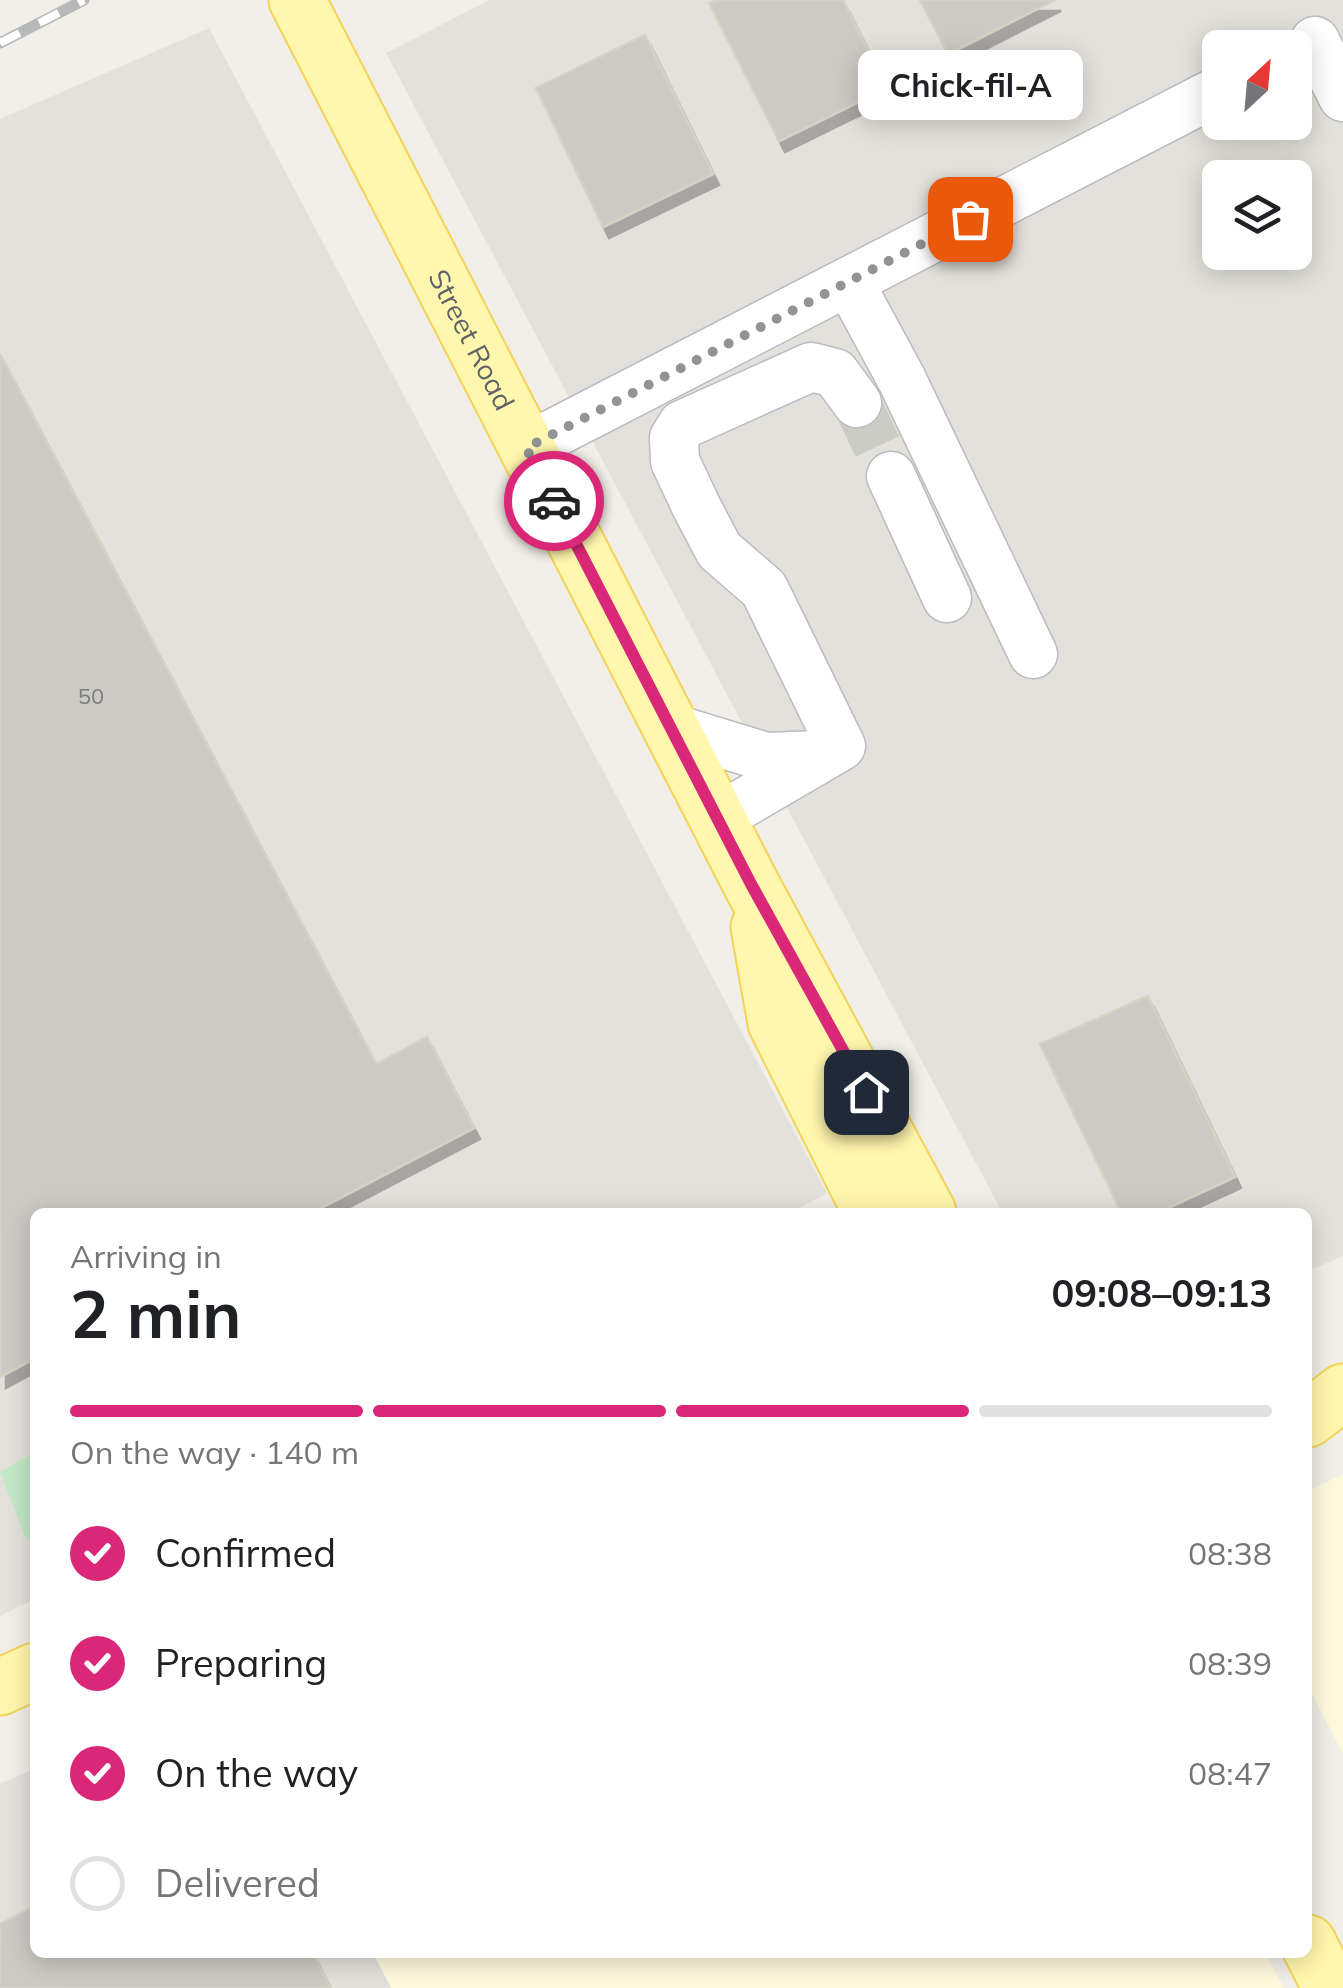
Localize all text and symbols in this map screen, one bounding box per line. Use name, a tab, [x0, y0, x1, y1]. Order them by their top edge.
north arrow	[1202, 30, 1312, 140]
map controls	[1202, 30, 1312, 270]
callout: Chick-fil-A	[858, 49, 1082, 119]
text: Chick-fil-A	[889, 65, 1052, 105]
button: layers	[1202, 160, 1312, 270]
pin	[928, 177, 1013, 262]
icon: bag	[943, 192, 998, 247]
street label: Street Road	[421, 263, 523, 416]
courier	[504, 451, 604, 551]
icon: car	[527, 474, 582, 529]
house number: 50	[78, 682, 104, 710]
pin	[824, 1050, 909, 1135]
icon: home	[839, 1065, 894, 1120]
text: Arriving in	[70, 1236, 222, 1276]
text: 09:08–09:13	[1052, 1269, 1272, 1317]
text: 2 min	[70, 1273, 241, 1354]
text: On the way · 140 m	[70, 1432, 359, 1472]
icon: check	[70, 1526, 125, 1581]
text: Confirmed	[155, 1529, 336, 1577]
text: 08:38	[1188, 1533, 1272, 1573]
icon: check	[70, 1636, 125, 1691]
text: Preparing	[155, 1639, 327, 1687]
text: 08:39	[1188, 1643, 1272, 1683]
icon: check	[70, 1746, 125, 1801]
text: On the way	[155, 1749, 358, 1797]
text: 08:47	[1188, 1753, 1272, 1793]
text: Delivered	[155, 1859, 320, 1907]

